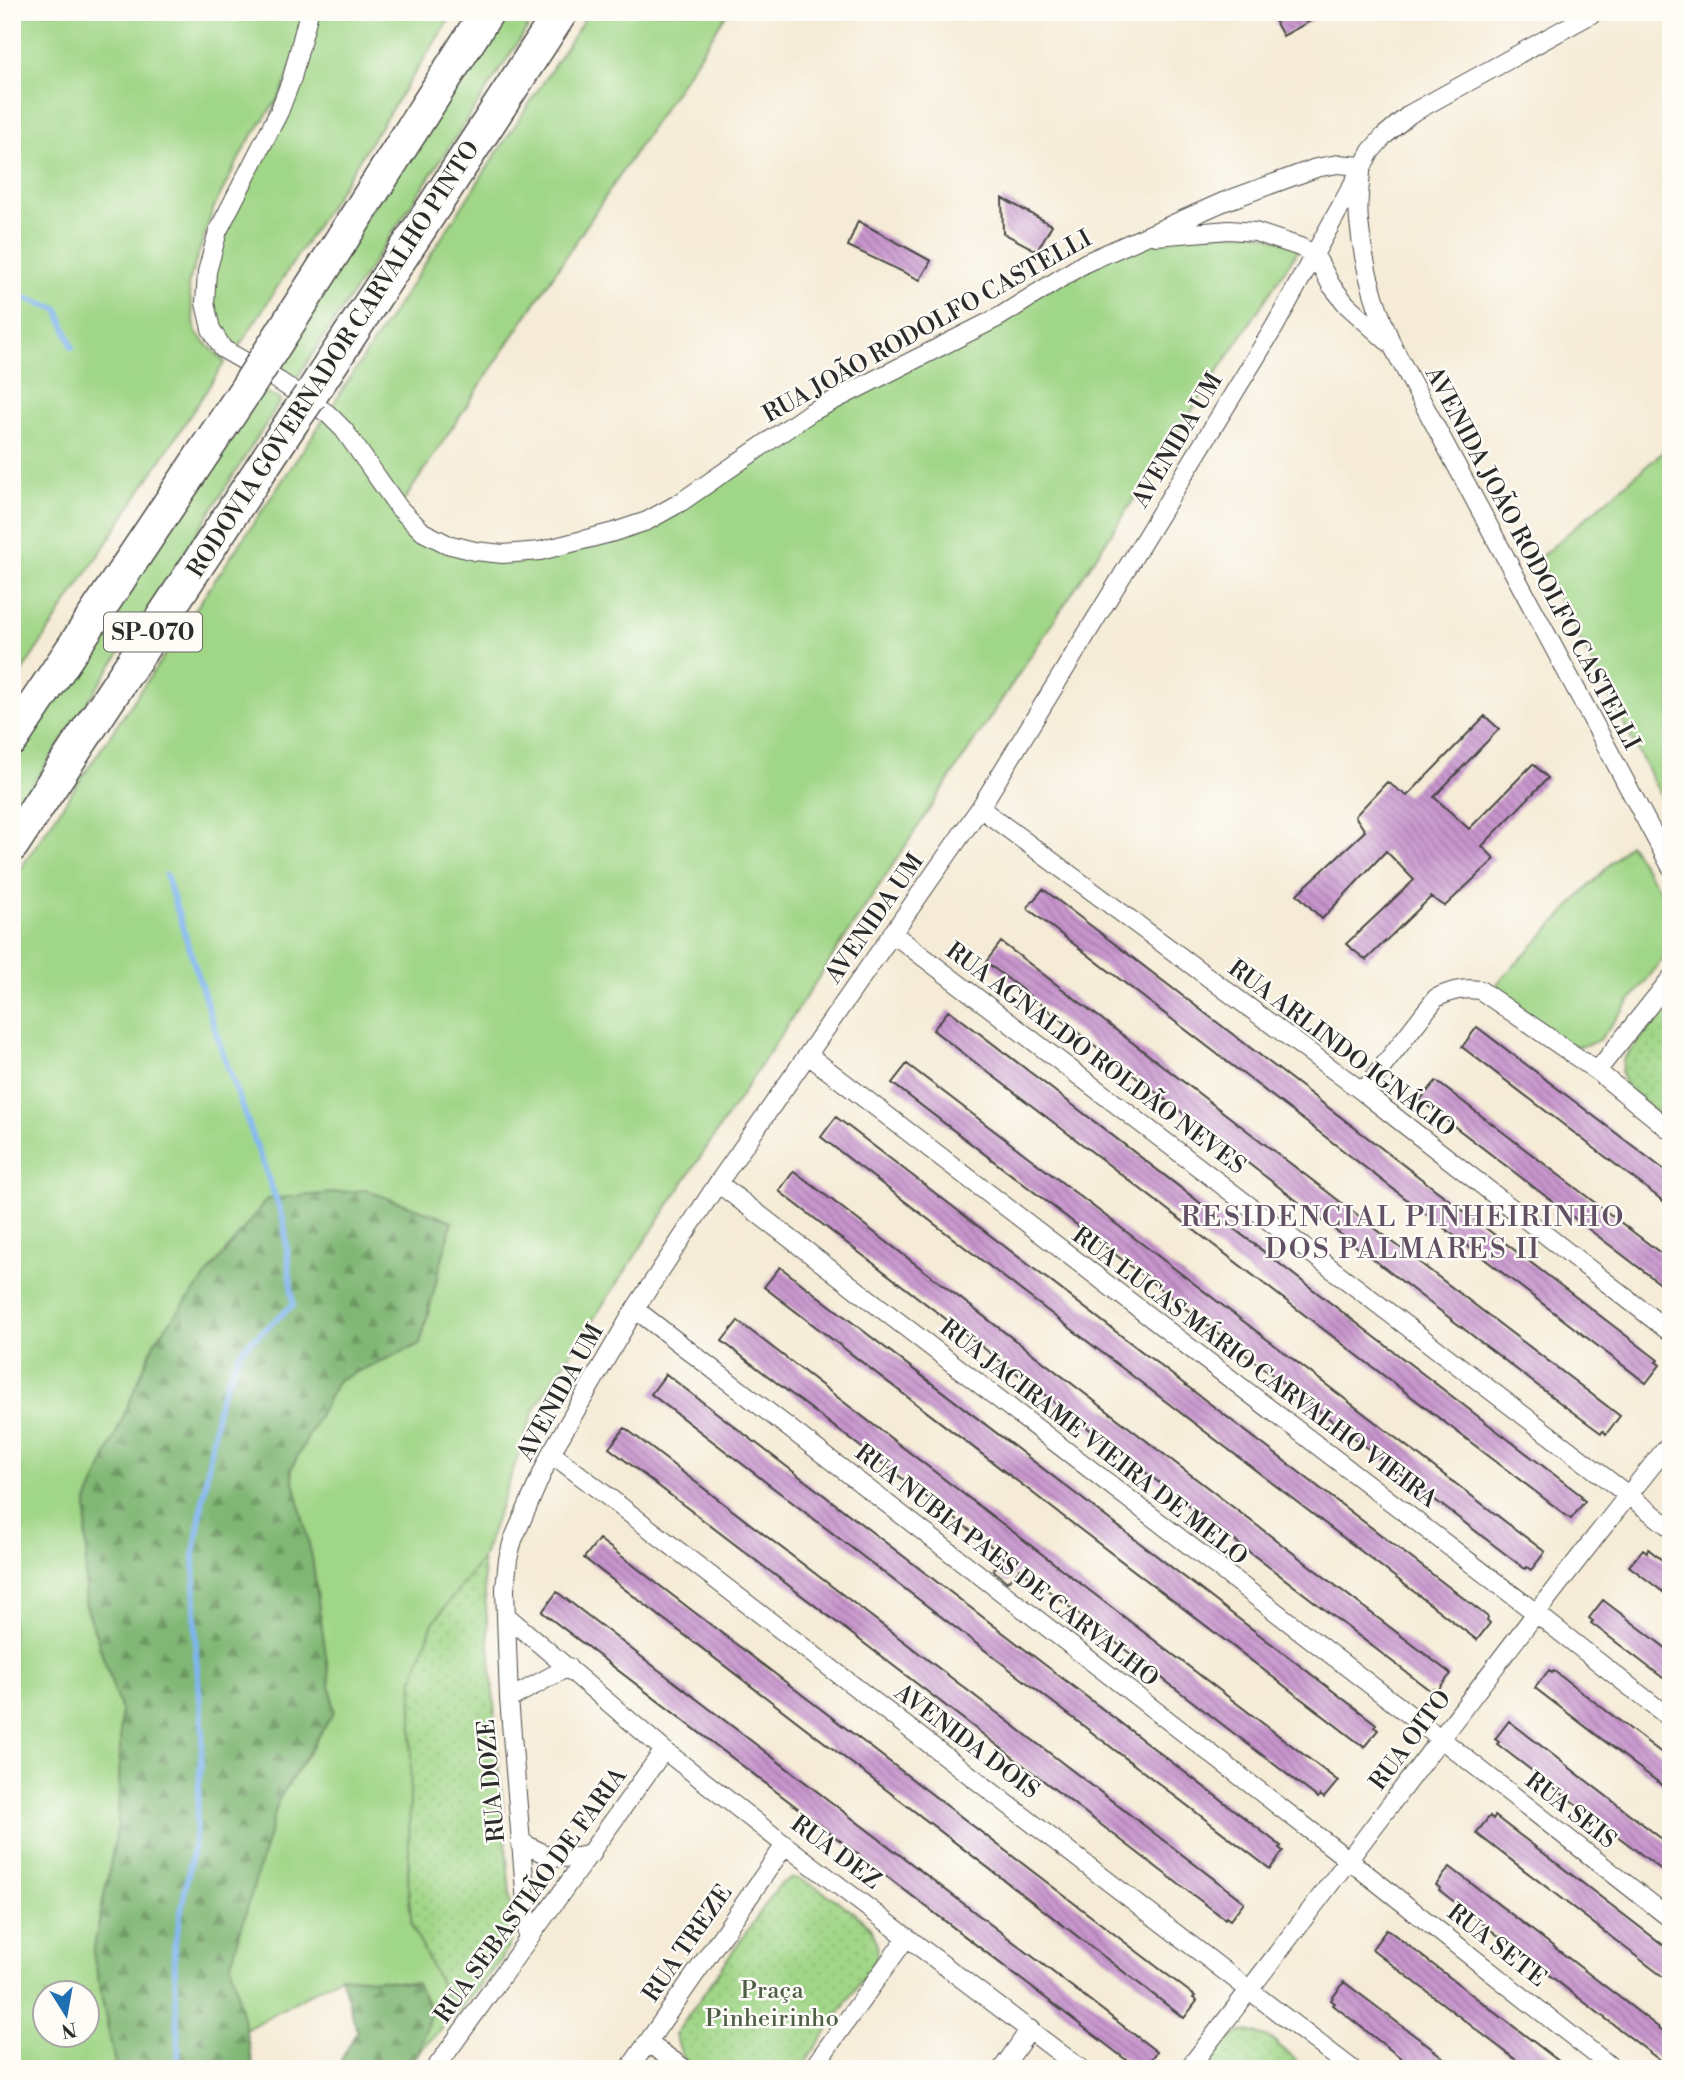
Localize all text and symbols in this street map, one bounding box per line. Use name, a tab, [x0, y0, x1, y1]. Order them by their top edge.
street label: RODOVIA GOVERNADOR CARVALHO PINTO	[181, 136, 487, 584]
street label: RUA JOÃO RODOLFO CASTELLI	[757, 223, 1097, 430]
street label: AVENIDA JOÃO RODOLFO CASTELLI	[1417, 360, 1647, 755]
street label: AVENIDA UM	[1125, 368, 1230, 514]
road number: SP-070	[104, 612, 202, 652]
street label: AVENIDA UM	[818, 848, 931, 990]
street label: RUA AGNALDO ROLDÃO NEVES	[939, 935, 1252, 1182]
street label: RUA ARLINDO IGNÁCIO	[1222, 953, 1461, 1144]
district label: RESIDENCIAL PINHEIRINHO DOS PALMARES II	[1181, 1200, 1625, 1267]
street label: RUA LUCAS MÁRIO CARVALHO VIEIRA	[1066, 1220, 1444, 1515]
street label: RUA JACIRAME VIEIRA DE MELO	[933, 1313, 1253, 1572]
street label: AVENIDA UM	[510, 1319, 611, 1467]
street label: RUA NUBIA PAES DE CARVALHO	[848, 1438, 1164, 1694]
street label: AVENIDA DOIS	[887, 1677, 1045, 1806]
street label: RUA OITO	[1363, 1685, 1458, 1797]
street label: RUA DOZE	[472, 1718, 512, 1844]
street label: RUA SEBASTIÃO DE FARIA	[427, 1761, 634, 2029]
street label: RUA SEIS	[1519, 1766, 1622, 1856]
street label: RUA DEZ	[784, 1809, 886, 1896]
street label: RUA TREZE	[636, 1879, 739, 2008]
street label: RUA SETE	[1441, 1898, 1552, 1994]
park label: Praça Pinheirinho	[705, 1976, 839, 2034]
north arrow	[32, 1980, 102, 2050]
text: N	[59, 2016, 79, 2043]

